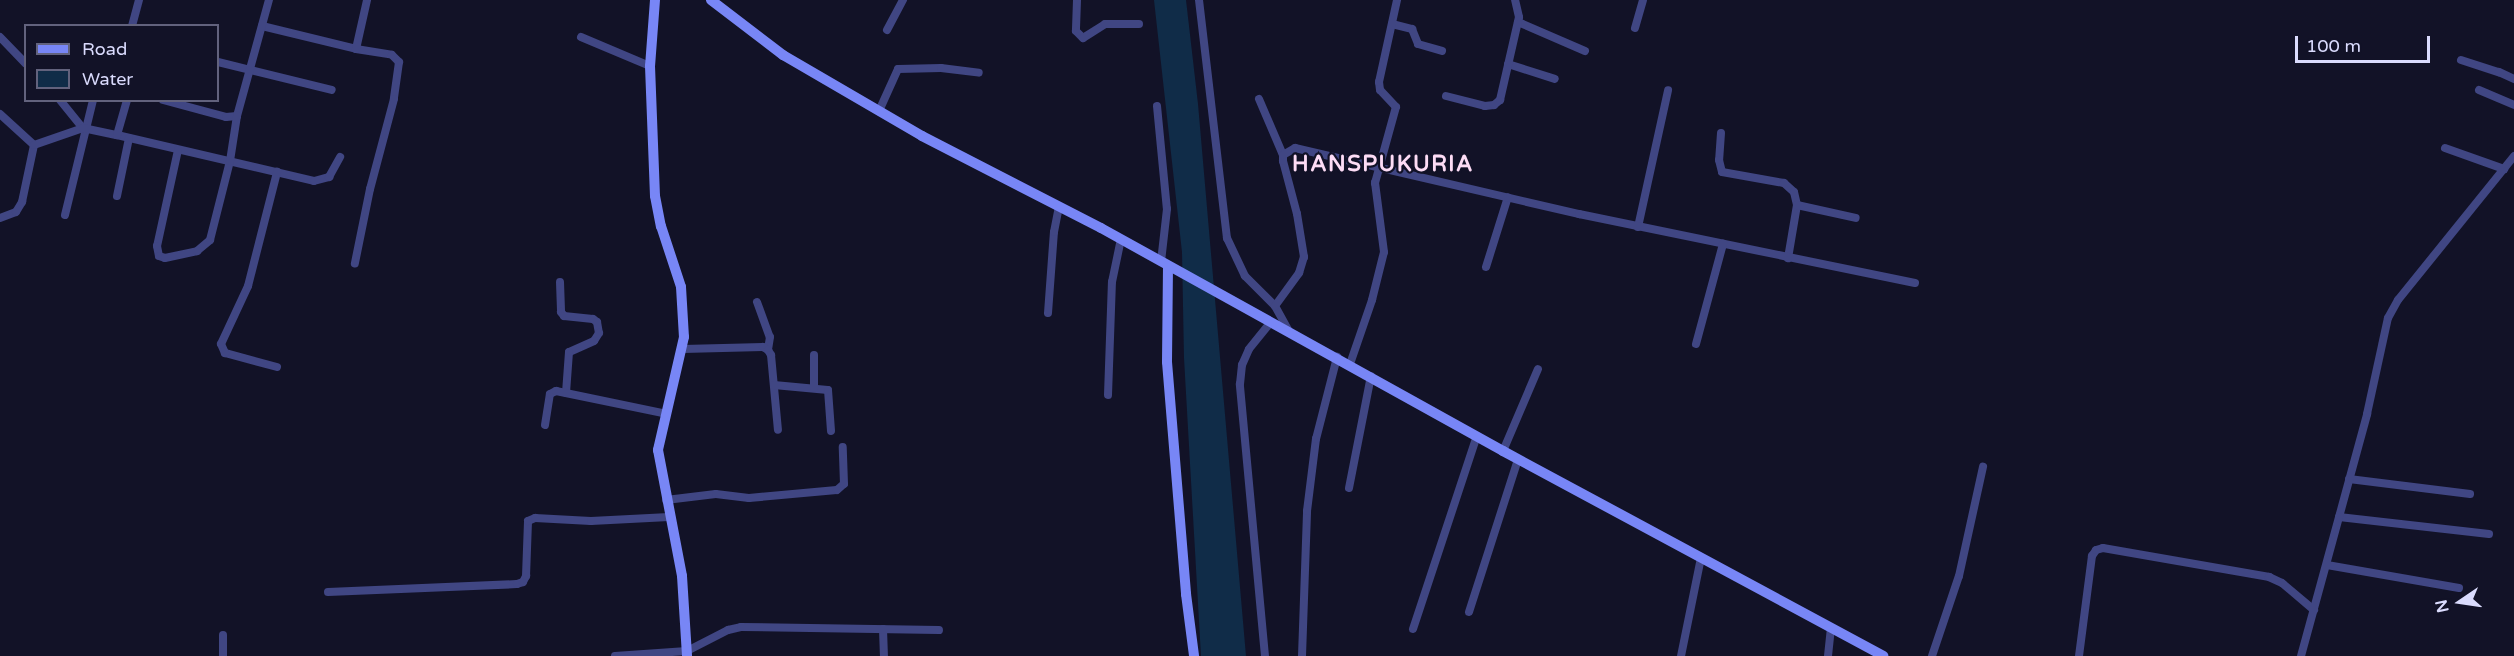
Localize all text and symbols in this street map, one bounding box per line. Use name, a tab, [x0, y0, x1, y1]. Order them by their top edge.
legend	[24, 24, 219, 102]
scale bar	[2298, 24, 2433, 62]
text: 100 m	[2306, 35, 2361, 57]
text: Road	[82, 38, 127, 60]
text: Water	[82, 68, 133, 90]
district label: HANSPUKURIA	[1292, 152, 1474, 178]
north arrow	[2430, 572, 2490, 632]
text: N	[2431, 598, 2454, 615]

